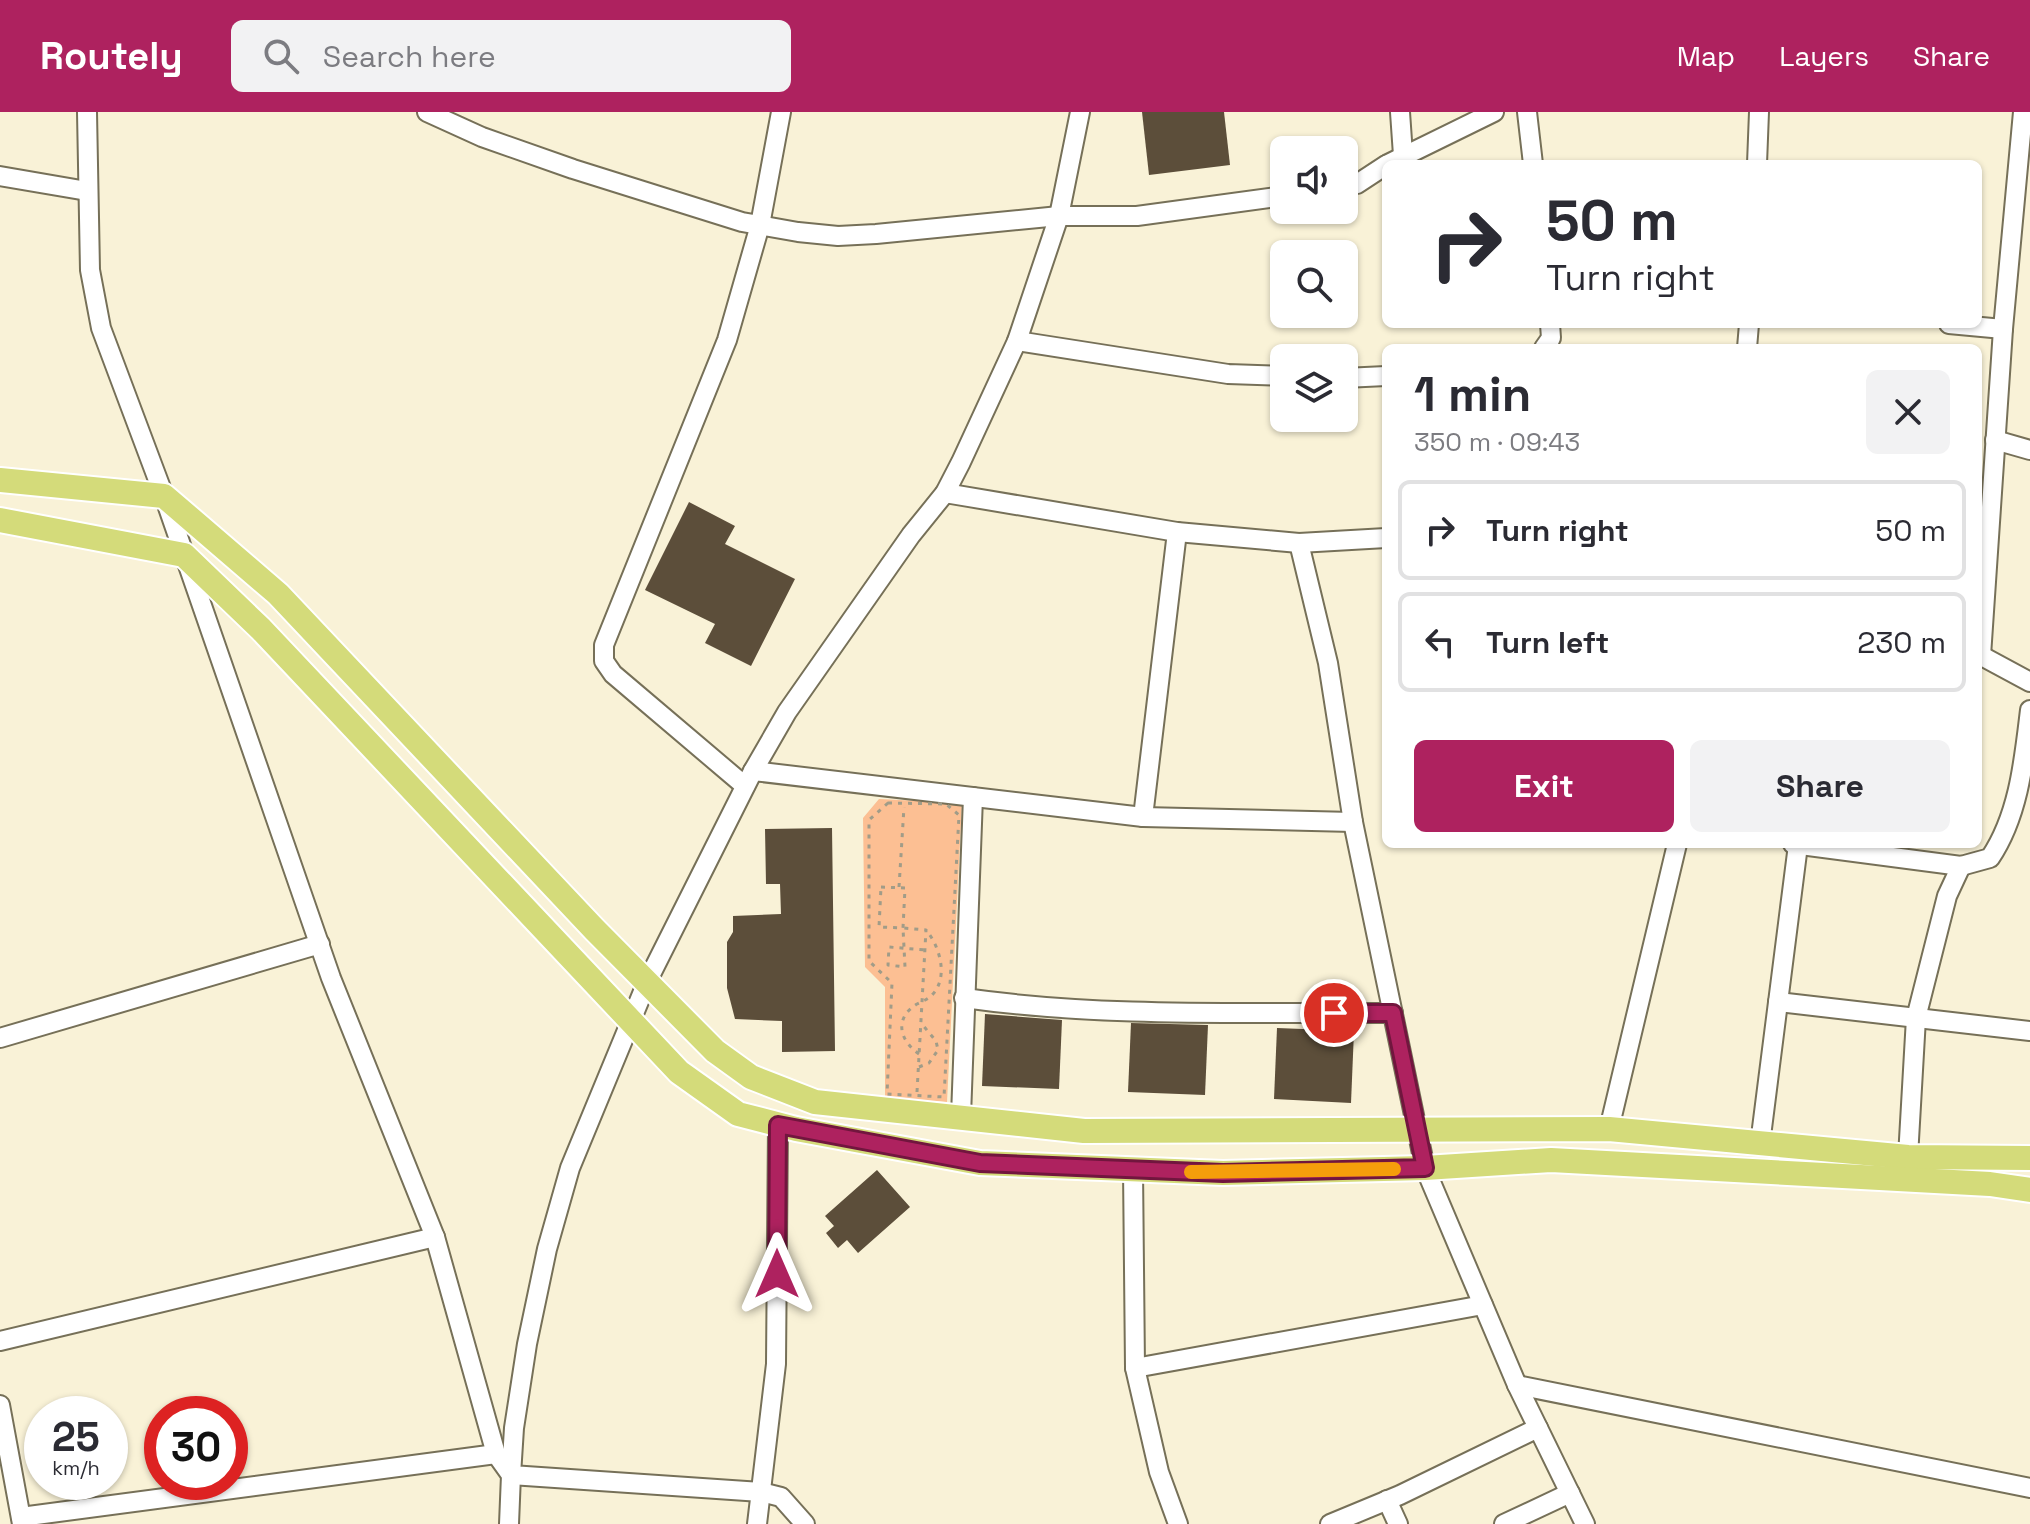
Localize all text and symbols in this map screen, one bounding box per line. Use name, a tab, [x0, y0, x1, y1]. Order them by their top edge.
search box	[231, 20, 791, 92]
text: Routely	[40, 32, 183, 80]
icon: search	[259, 34, 303, 78]
text: Search here	[323, 37, 496, 76]
text: Map	[1677, 38, 1735, 74]
text: Layers	[1779, 38, 1869, 74]
text: Share	[1913, 38, 1990, 74]
map controls	[1270, 136, 1358, 432]
button: sound	[1270, 136, 1358, 224]
text: 50 m	[1546, 185, 1678, 256]
icon: right	[1414, 192, 1518, 296]
button: search	[1270, 240, 1358, 328]
text: Turn right	[1546, 255, 1715, 301]
button: layers	[1270, 344, 1358, 432]
text: 1 min	[1414, 364, 1531, 425]
button: close	[1866, 370, 1950, 454]
text: 350 m · 09:43	[1414, 425, 1580, 459]
icon: right	[1418, 508, 1462, 552]
text: Turn right	[1486, 511, 1629, 550]
text: 50 m	[1875, 511, 1946, 550]
icon: left	[1418, 620, 1462, 664]
text: Turn left	[1486, 623, 1609, 662]
text: 230 m	[1857, 623, 1946, 662]
button: Exit	[1414, 740, 1674, 832]
button: Share	[1690, 740, 1950, 832]
pin	[1300, 979, 1368, 1047]
icon: arrive	[1312, 991, 1356, 1035]
position arrow	[735, 1232, 819, 1316]
speed limit sign: 30	[144, 1396, 248, 1500]
text: 25	[52, 1412, 100, 1463]
text: km/h	[52, 1455, 100, 1481]

